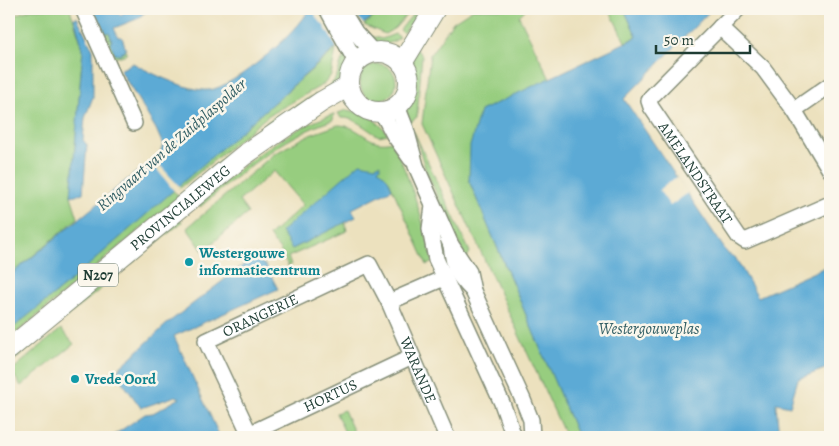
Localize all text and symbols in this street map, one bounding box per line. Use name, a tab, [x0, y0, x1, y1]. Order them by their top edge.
scale bar	[656, 22, 750, 54]
text: 50 m	[664, 30, 694, 50]
water label: Ringvaart van de Zuidplaspolder	[92, 73, 252, 216]
street label: AMELANDSTRAAT	[653, 117, 738, 228]
street label: PROVINCIALEWEG	[126, 160, 235, 255]
place label: Westergouwe informatiecentrum	[198, 243, 321, 280]
marker: Westergouwe informatiecentrum	[183, 256, 195, 268]
road number: N207	[78, 264, 118, 286]
street label: ORANGERIE	[219, 289, 301, 342]
water label: Westergouweplas	[598, 318, 700, 340]
street label: WARANDE	[395, 333, 441, 406]
place label: Vrede Oord	[84, 369, 157, 389]
marker: Vrede Oord	[69, 373, 81, 385]
street label: HORTUS	[300, 374, 361, 417]

